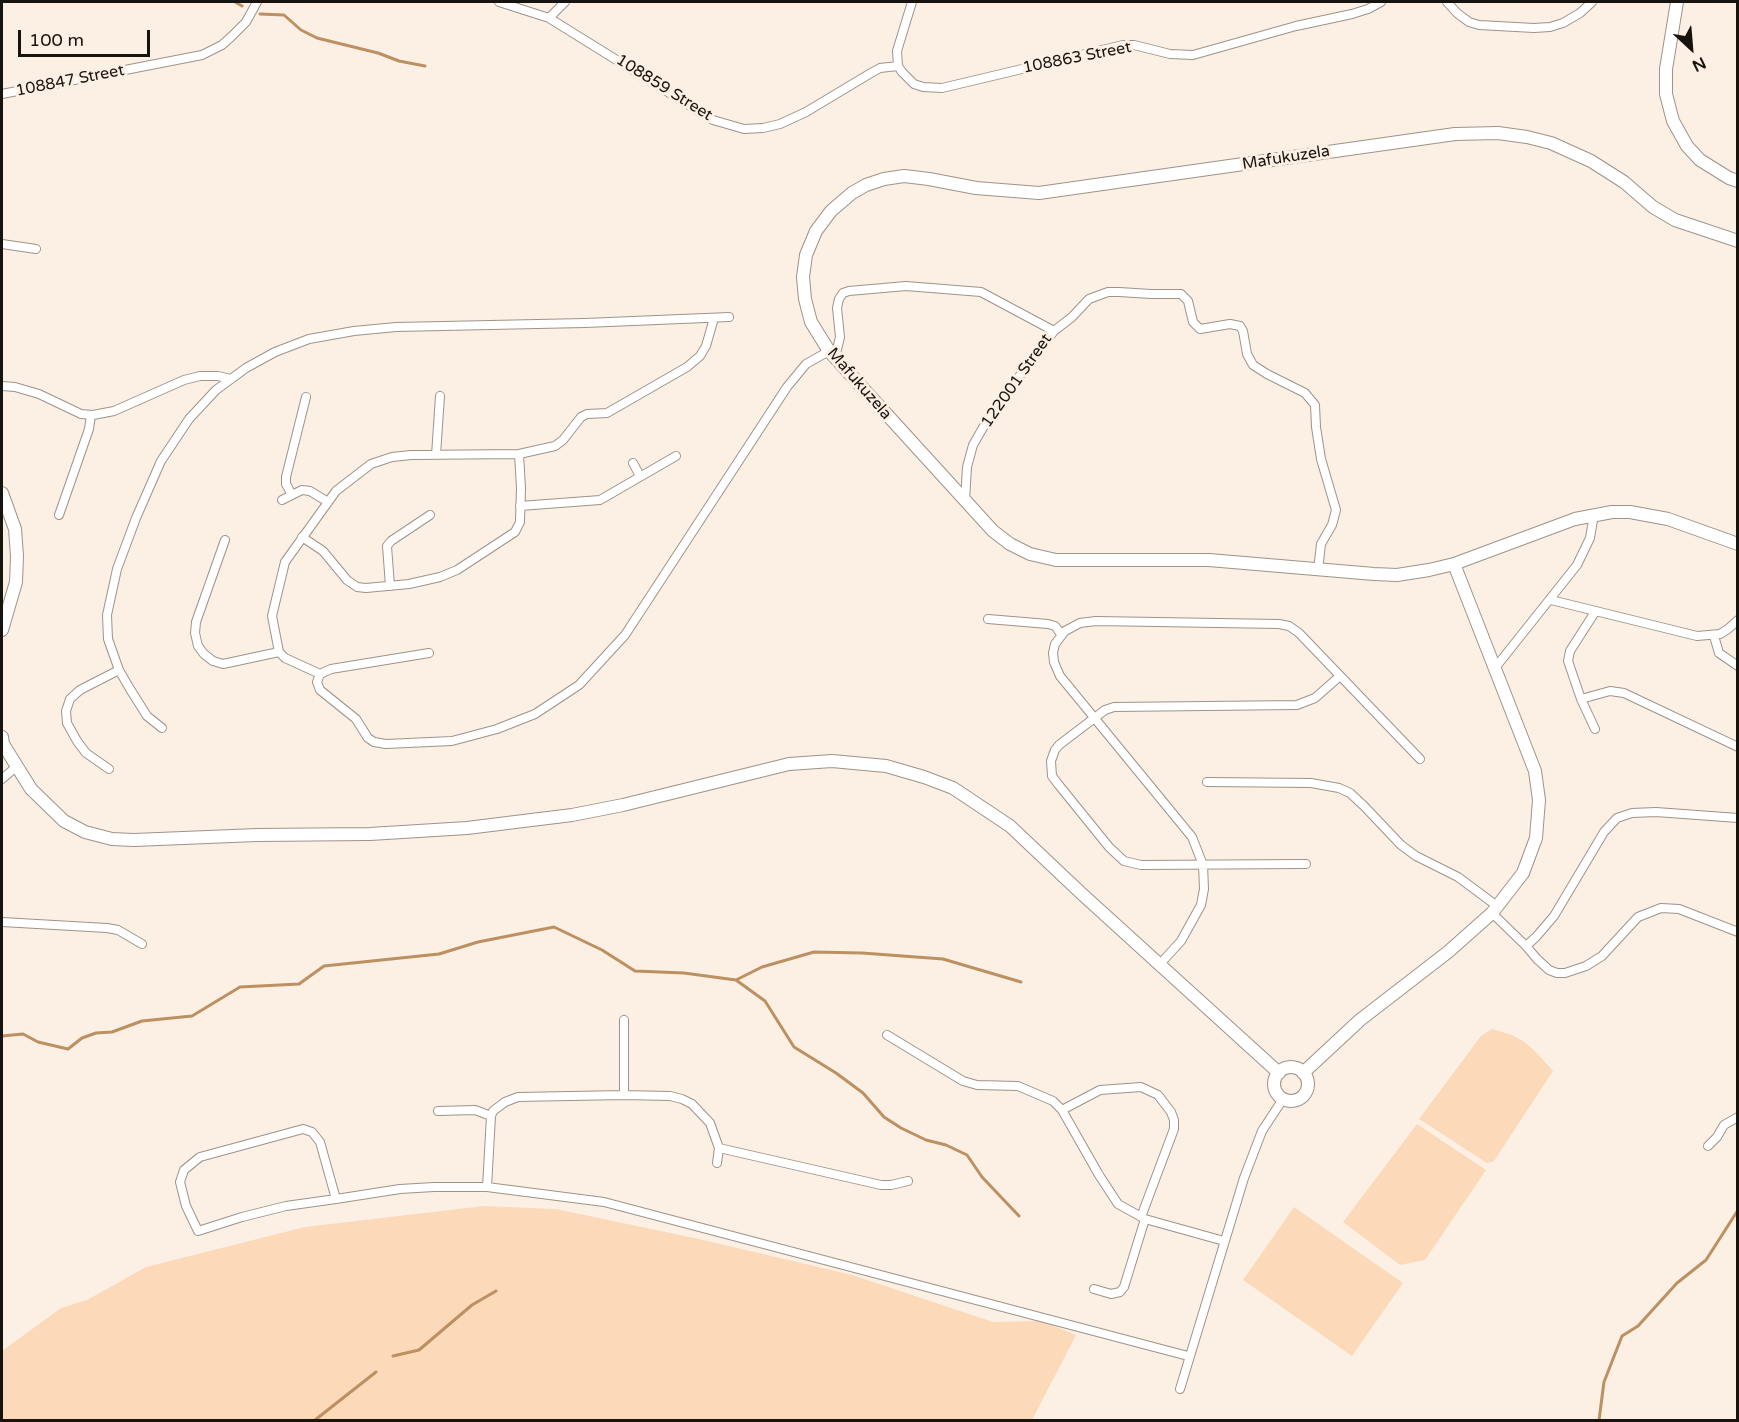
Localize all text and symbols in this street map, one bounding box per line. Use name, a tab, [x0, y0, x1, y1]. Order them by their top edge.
scale bar	[21, 18, 153, 56]
north arrow	[1661, 18, 1721, 78]
text: 100 m	[29, 29, 84, 51]
street label: 108863 Street	[1021, 38, 1133, 78]
street label: 108859 Street	[612, 51, 716, 125]
text: N	[1689, 52, 1709, 76]
street label: 108847 Street	[14, 61, 126, 101]
street label: Mafukuzela	[1241, 142, 1331, 174]
street label: 122001 Street	[978, 330, 1056, 432]
street label: Mafukuzela	[823, 344, 895, 424]

